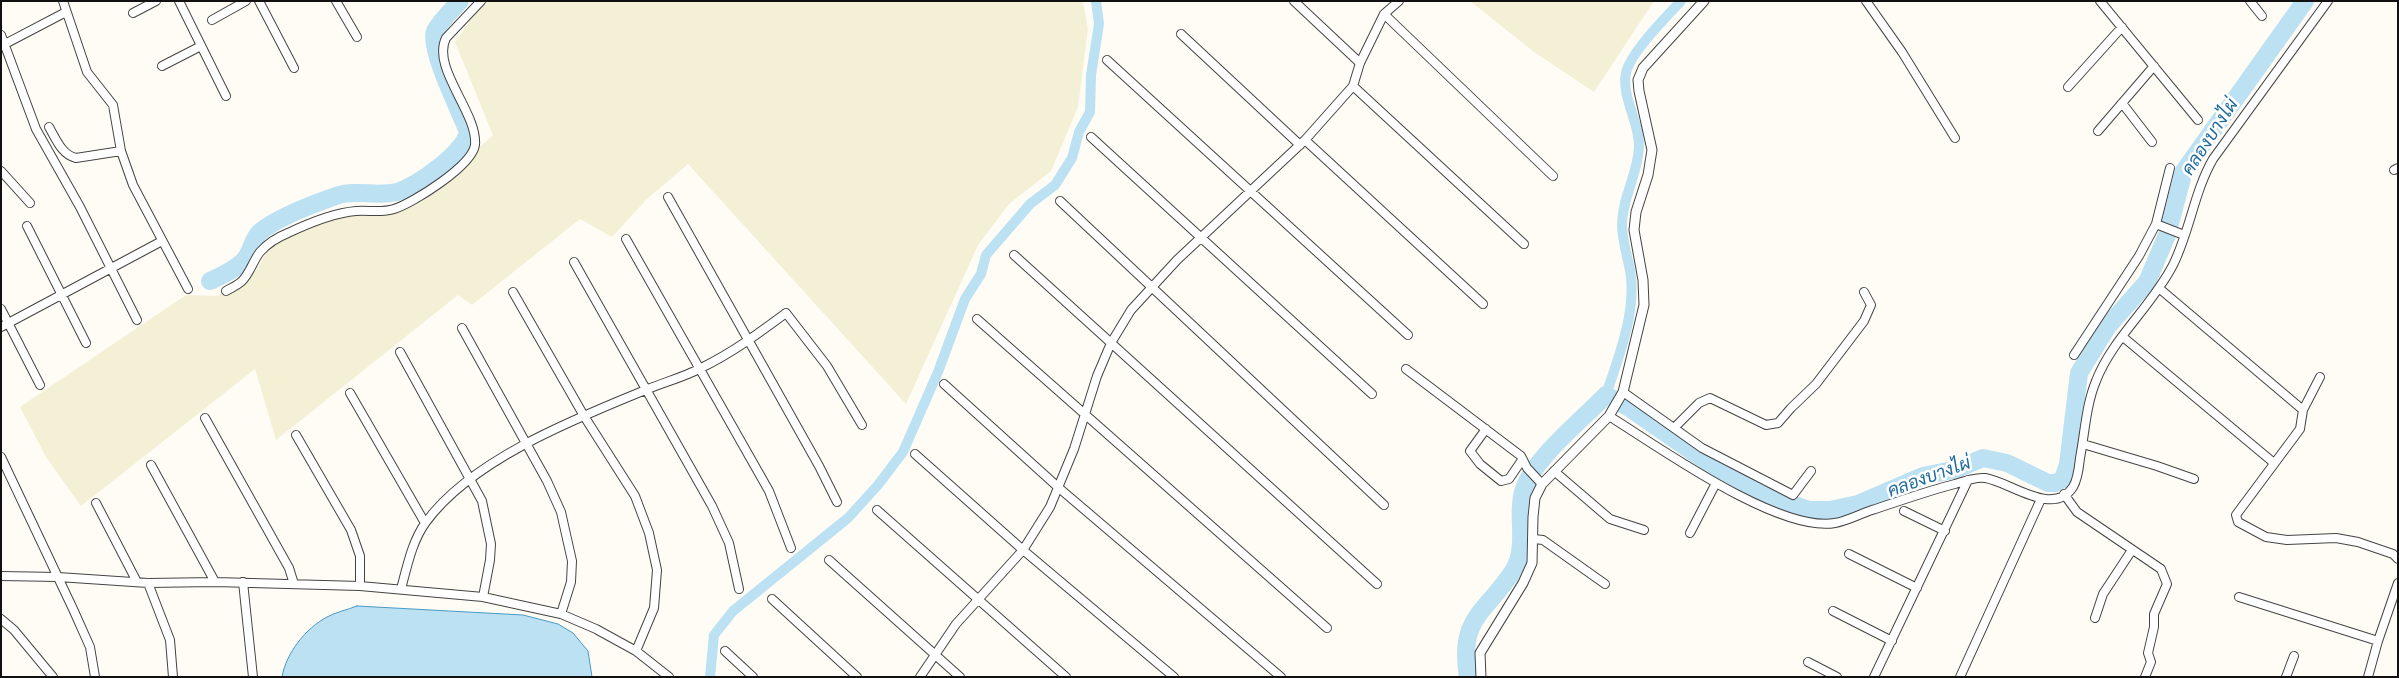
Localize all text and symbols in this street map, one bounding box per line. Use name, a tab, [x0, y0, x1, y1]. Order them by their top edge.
water label: คลองบางไผ่	[2177, 95, 2243, 179]
water label: คลองบางไผ่	[1885, 452, 1973, 502]

